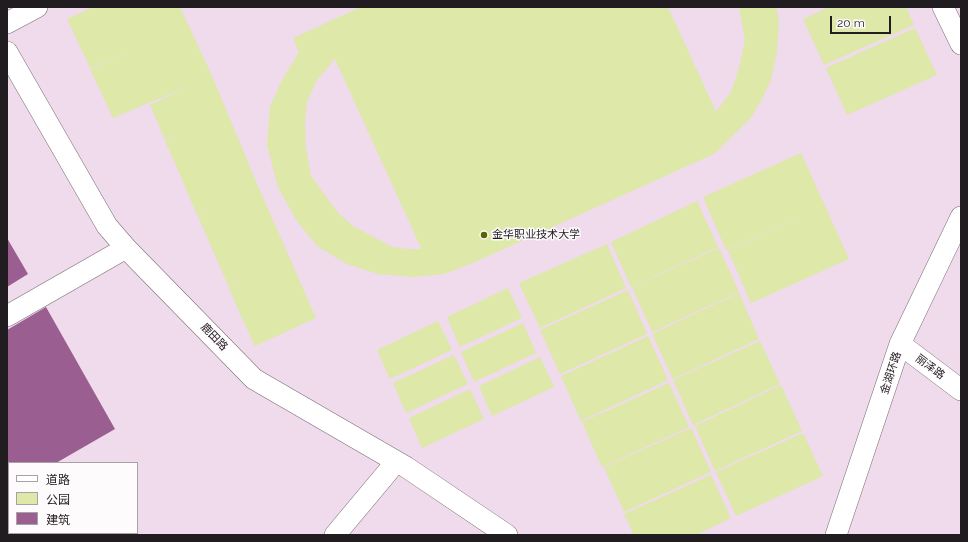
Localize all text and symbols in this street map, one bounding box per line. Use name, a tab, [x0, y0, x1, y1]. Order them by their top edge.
scale bar	[832, 8, 893, 34]
text: 20 m	[837, 16, 865, 30]
place label: 金华职业技术大学	[492, 228, 580, 242]
marker: 金华职业技术大学	[479, 230, 489, 240]
street label: 鹿田路	[198, 321, 230, 353]
street label: 金湖环路	[878, 350, 904, 396]
street label: 丽泽路	[913, 352, 947, 382]
legend	[8, 462, 138, 534]
text: 道路	[46, 473, 70, 487]
text: 公园	[46, 493, 70, 507]
text: 建筑	[46, 513, 70, 527]

